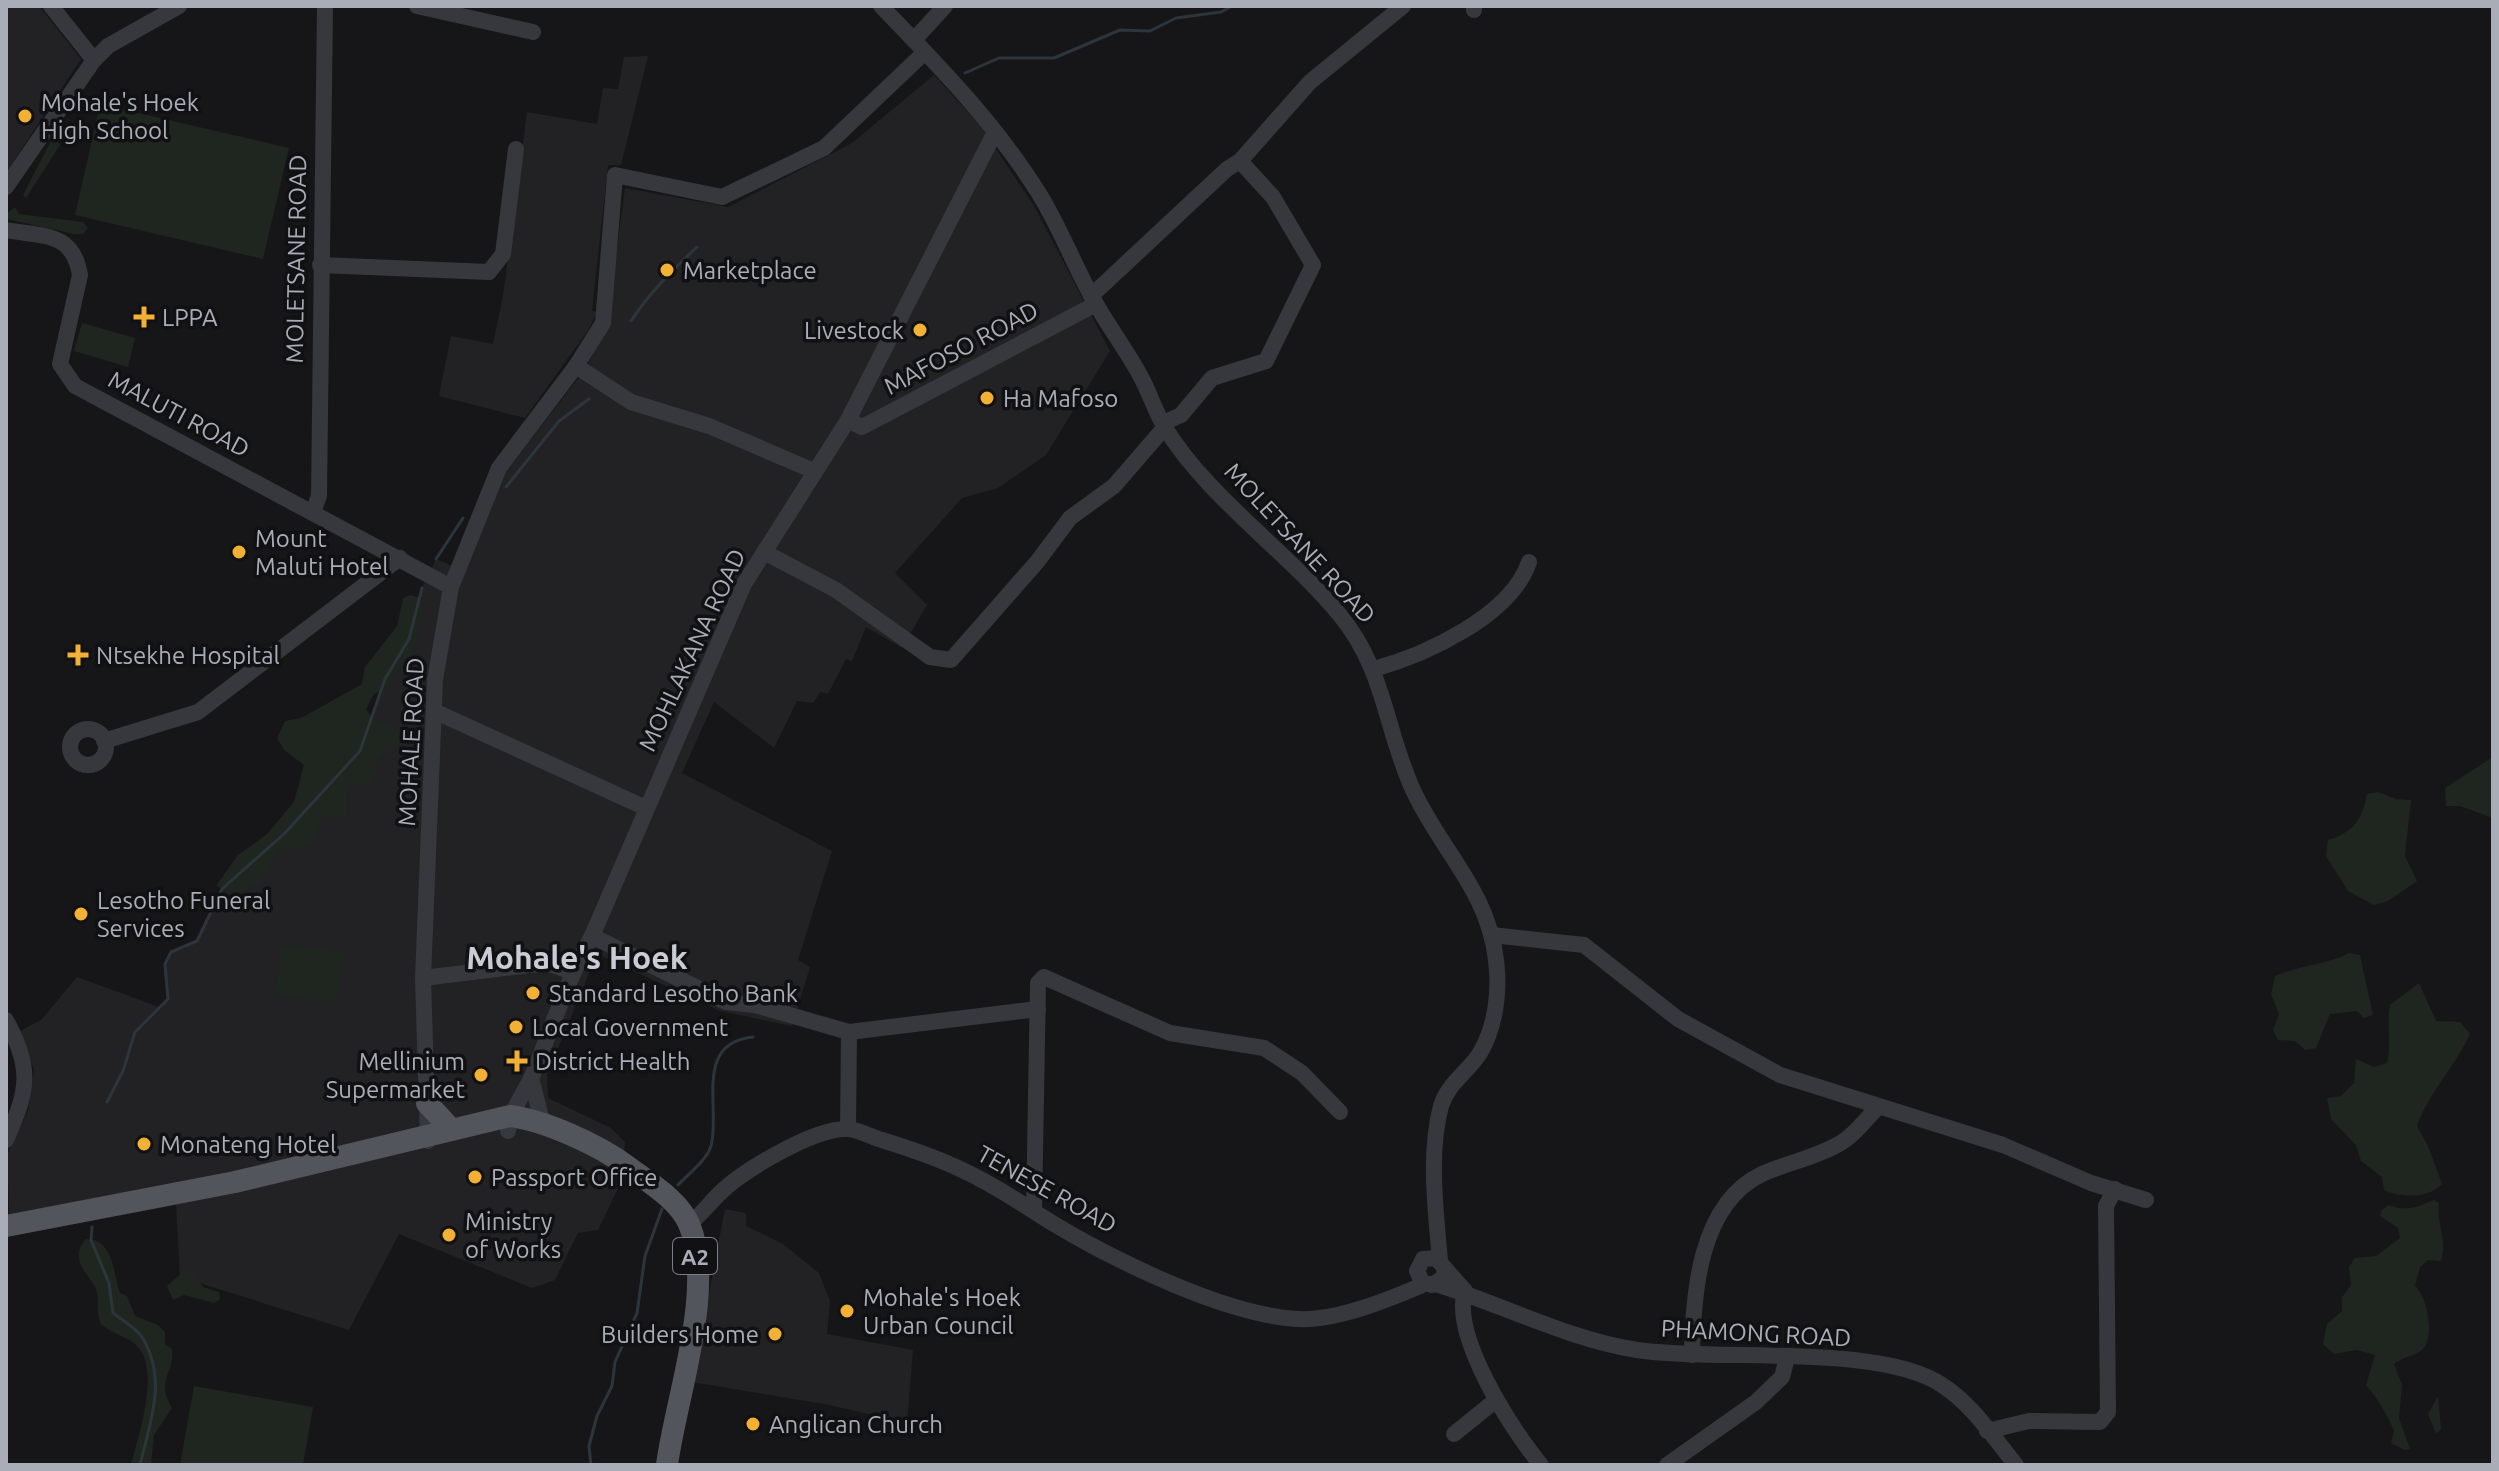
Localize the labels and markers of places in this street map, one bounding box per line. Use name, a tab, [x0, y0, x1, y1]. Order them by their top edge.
place label: Mohale's Hoek High School	[41, 89, 199, 144]
marker: Mohale's Hoek High School	[16, 107, 34, 125]
place label: Marketplace	[683, 257, 817, 284]
marker: Marketplace	[658, 261, 676, 279]
place label: LPPA	[162, 304, 218, 331]
marker: LPPA	[133, 306, 155, 328]
place label: Livestock	[804, 317, 904, 344]
marker: Livestock	[911, 321, 929, 339]
place label: Ha Mafoso	[1003, 385, 1118, 412]
marker: Ha Mafoso	[978, 389, 996, 407]
place label: Mount Maluti Hotel	[255, 525, 389, 580]
marker: Mount Maluti Hotel	[230, 543, 248, 561]
place label: Ntsekhe Hospital	[96, 642, 280, 669]
marker: Ntsekhe Hospital	[67, 644, 89, 666]
place label: Lesotho Funeral Services	[97, 887, 270, 942]
marker: Lesotho Funeral Services	[72, 905, 90, 923]
place label: Standard Lesotho Bank	[549, 980, 798, 1007]
marker: Standard Lesotho Bank	[524, 984, 542, 1002]
place label: Local Government	[532, 1014, 729, 1041]
marker: Local Government	[507, 1018, 525, 1036]
place label: Mellinium Supermarket	[326, 1048, 466, 1103]
place label: District Health	[535, 1048, 690, 1075]
marker: District Health	[506, 1050, 528, 1072]
marker: Mellinium Supermarket	[472, 1066, 490, 1084]
place label: Monateng Hotel	[160, 1131, 336, 1158]
marker: Monateng Hotel	[135, 1135, 153, 1153]
place label: Passport Office	[491, 1164, 658, 1191]
marker: Passport Office	[466, 1168, 484, 1186]
place label: Ministry of Works	[465, 1208, 561, 1263]
marker: Ministry of Works	[440, 1226, 458, 1244]
place label: Mohale's Hoek Urban Council	[863, 1284, 1021, 1339]
marker: Mohale's Hoek Urban Council	[838, 1302, 856, 1320]
place label: Builders Home	[601, 1321, 759, 1348]
marker: Builders Home	[766, 1325, 784, 1343]
place label: Anglican Church	[769, 1411, 943, 1438]
marker: Anglican Church	[744, 1415, 762, 1433]

